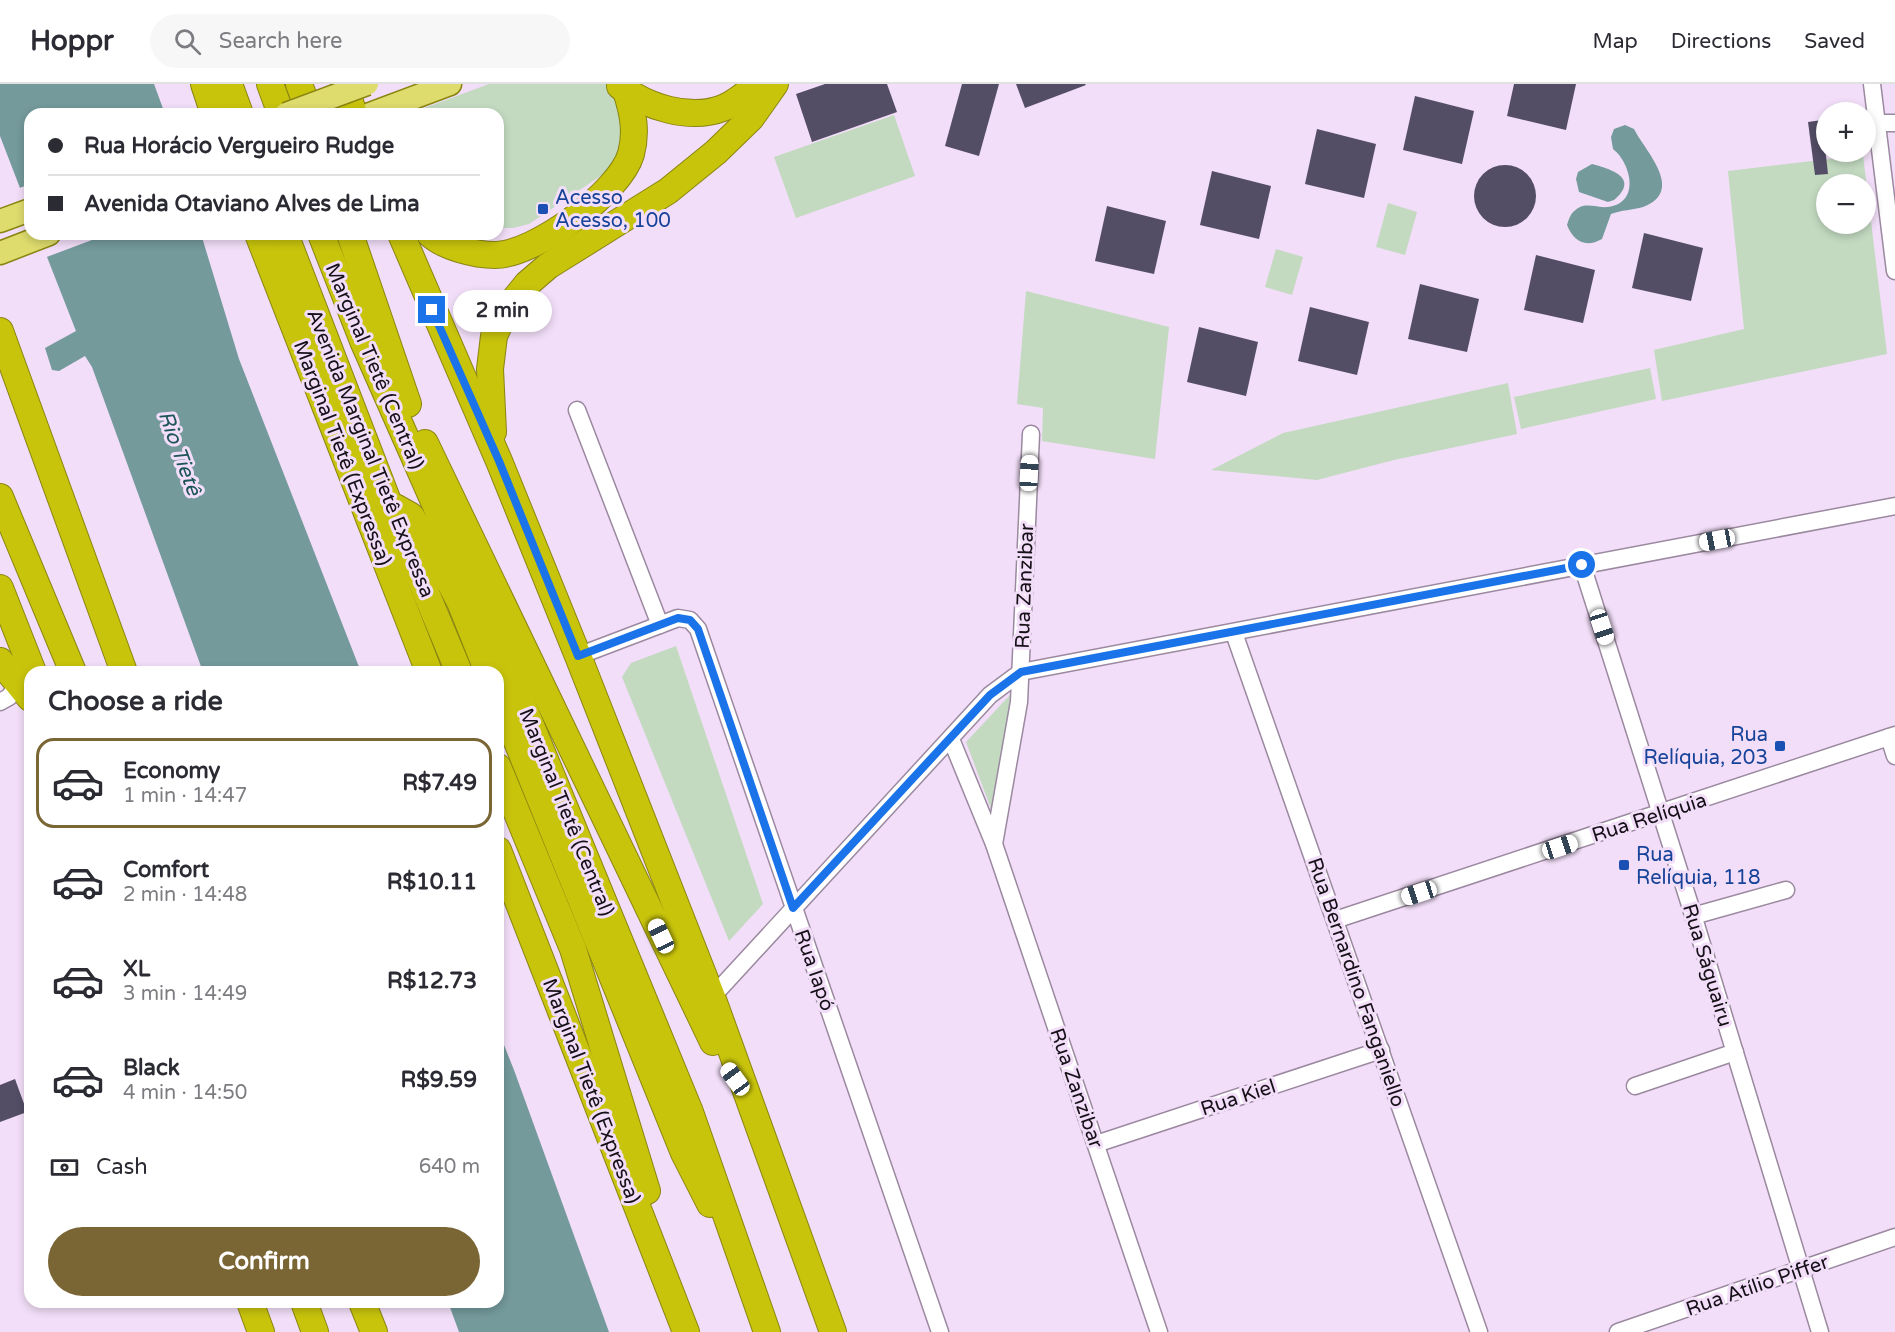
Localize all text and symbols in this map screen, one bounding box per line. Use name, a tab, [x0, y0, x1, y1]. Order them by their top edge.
search box	[150, 14, 570, 68]
text: Hoppr	[30, 24, 114, 58]
icon: search	[171, 25, 204, 58]
text: Search here	[219, 28, 343, 54]
text: Map	[1592, 29, 1638, 54]
text: Directions	[1671, 29, 1771, 54]
text: Saved	[1804, 29, 1865, 54]
map controls	[1816, 102, 1876, 234]
button: +	[1816, 102, 1876, 162]
text: Rua Horácio Vergueiro Rudge	[84, 133, 394, 159]
button: −	[1816, 174, 1876, 234]
place label: Acesso Acesso, 100	[555, 186, 671, 233]
text: Avenida Otaviano Alves de Lima	[84, 191, 420, 217]
marker: Acesso Acesso, 100	[536, 202, 550, 216]
street label: Marginal Tietê (Central)	[320, 260, 428, 473]
callout: 2 min	[453, 289, 552, 331]
route end	[418, 296, 445, 323]
text: 2 min	[476, 299, 529, 323]
street label: Avenida Marginal Tietê Expressa	[301, 306, 439, 601]
street label: Marginal Tietê (Expressa)	[288, 337, 396, 569]
water label: Rio Tietê	[153, 408, 207, 500]
car	[1019, 455, 1039, 491]
street label: Rua Zanzibar	[1011, 523, 1039, 649]
car	[1698, 528, 1736, 552]
route start	[1568, 551, 1595, 578]
car	[1588, 607, 1616, 647]
text: Choose a ride	[48, 685, 223, 718]
street label: Marginal Tietê (Central)	[513, 705, 619, 920]
place label: Rua Relíquia, 203	[1643, 723, 1768, 770]
marker: Rua Relíquia, 203	[1773, 739, 1787, 753]
icon: car	[51, 756, 105, 810]
text: Economy	[123, 758, 220, 784]
text: R$7.49	[402, 770, 477, 796]
text: 1 min · 14:47	[123, 784, 247, 808]
street label: Rua Relíquia	[1589, 788, 1710, 848]
car	[1540, 833, 1580, 861]
place label: Rua Relíquia, 118	[1636, 843, 1761, 890]
icon: car	[51, 855, 105, 909]
street label: Rua Bernardino Fanganiello	[1302, 855, 1410, 1110]
text: Comfort	[123, 857, 209, 883]
marker: Rua Relíquia, 118	[1617, 858, 1631, 872]
text: R$10.11	[387, 869, 477, 895]
car	[1399, 879, 1439, 907]
text: 2 min · 14:48	[123, 883, 247, 907]
street label: Rua Ságuairu	[1677, 901, 1737, 1030]
car	[645, 916, 677, 956]
street label: Rua Iapó	[789, 926, 839, 1014]
icon: car	[51, 954, 105, 1008]
text: XL	[123, 956, 150, 982]
text: R$12.73	[387, 968, 477, 994]
street label: Marginal Tietê (Expressa)	[537, 975, 645, 1207]
text: 3 min · 14:49	[123, 982, 247, 1006]
street label: Rua Zanzibar	[1044, 1025, 1108, 1152]
icon: car	[51, 1053, 105, 1107]
text: Black	[123, 1055, 180, 1081]
car	[717, 1059, 753, 1099]
text: R$9.59	[401, 1067, 477, 1093]
street label: Rua Kiel	[1198, 1075, 1279, 1121]
text: 4 min · 14:50	[123, 1081, 247, 1105]
icon: cash	[48, 1151, 81, 1184]
text: Cash	[96, 1154, 148, 1180]
text: 640 m	[419, 1155, 480, 1179]
button: Confirm	[48, 1227, 480, 1296]
street label: Rua Atílio Piffer	[1683, 1250, 1832, 1322]

